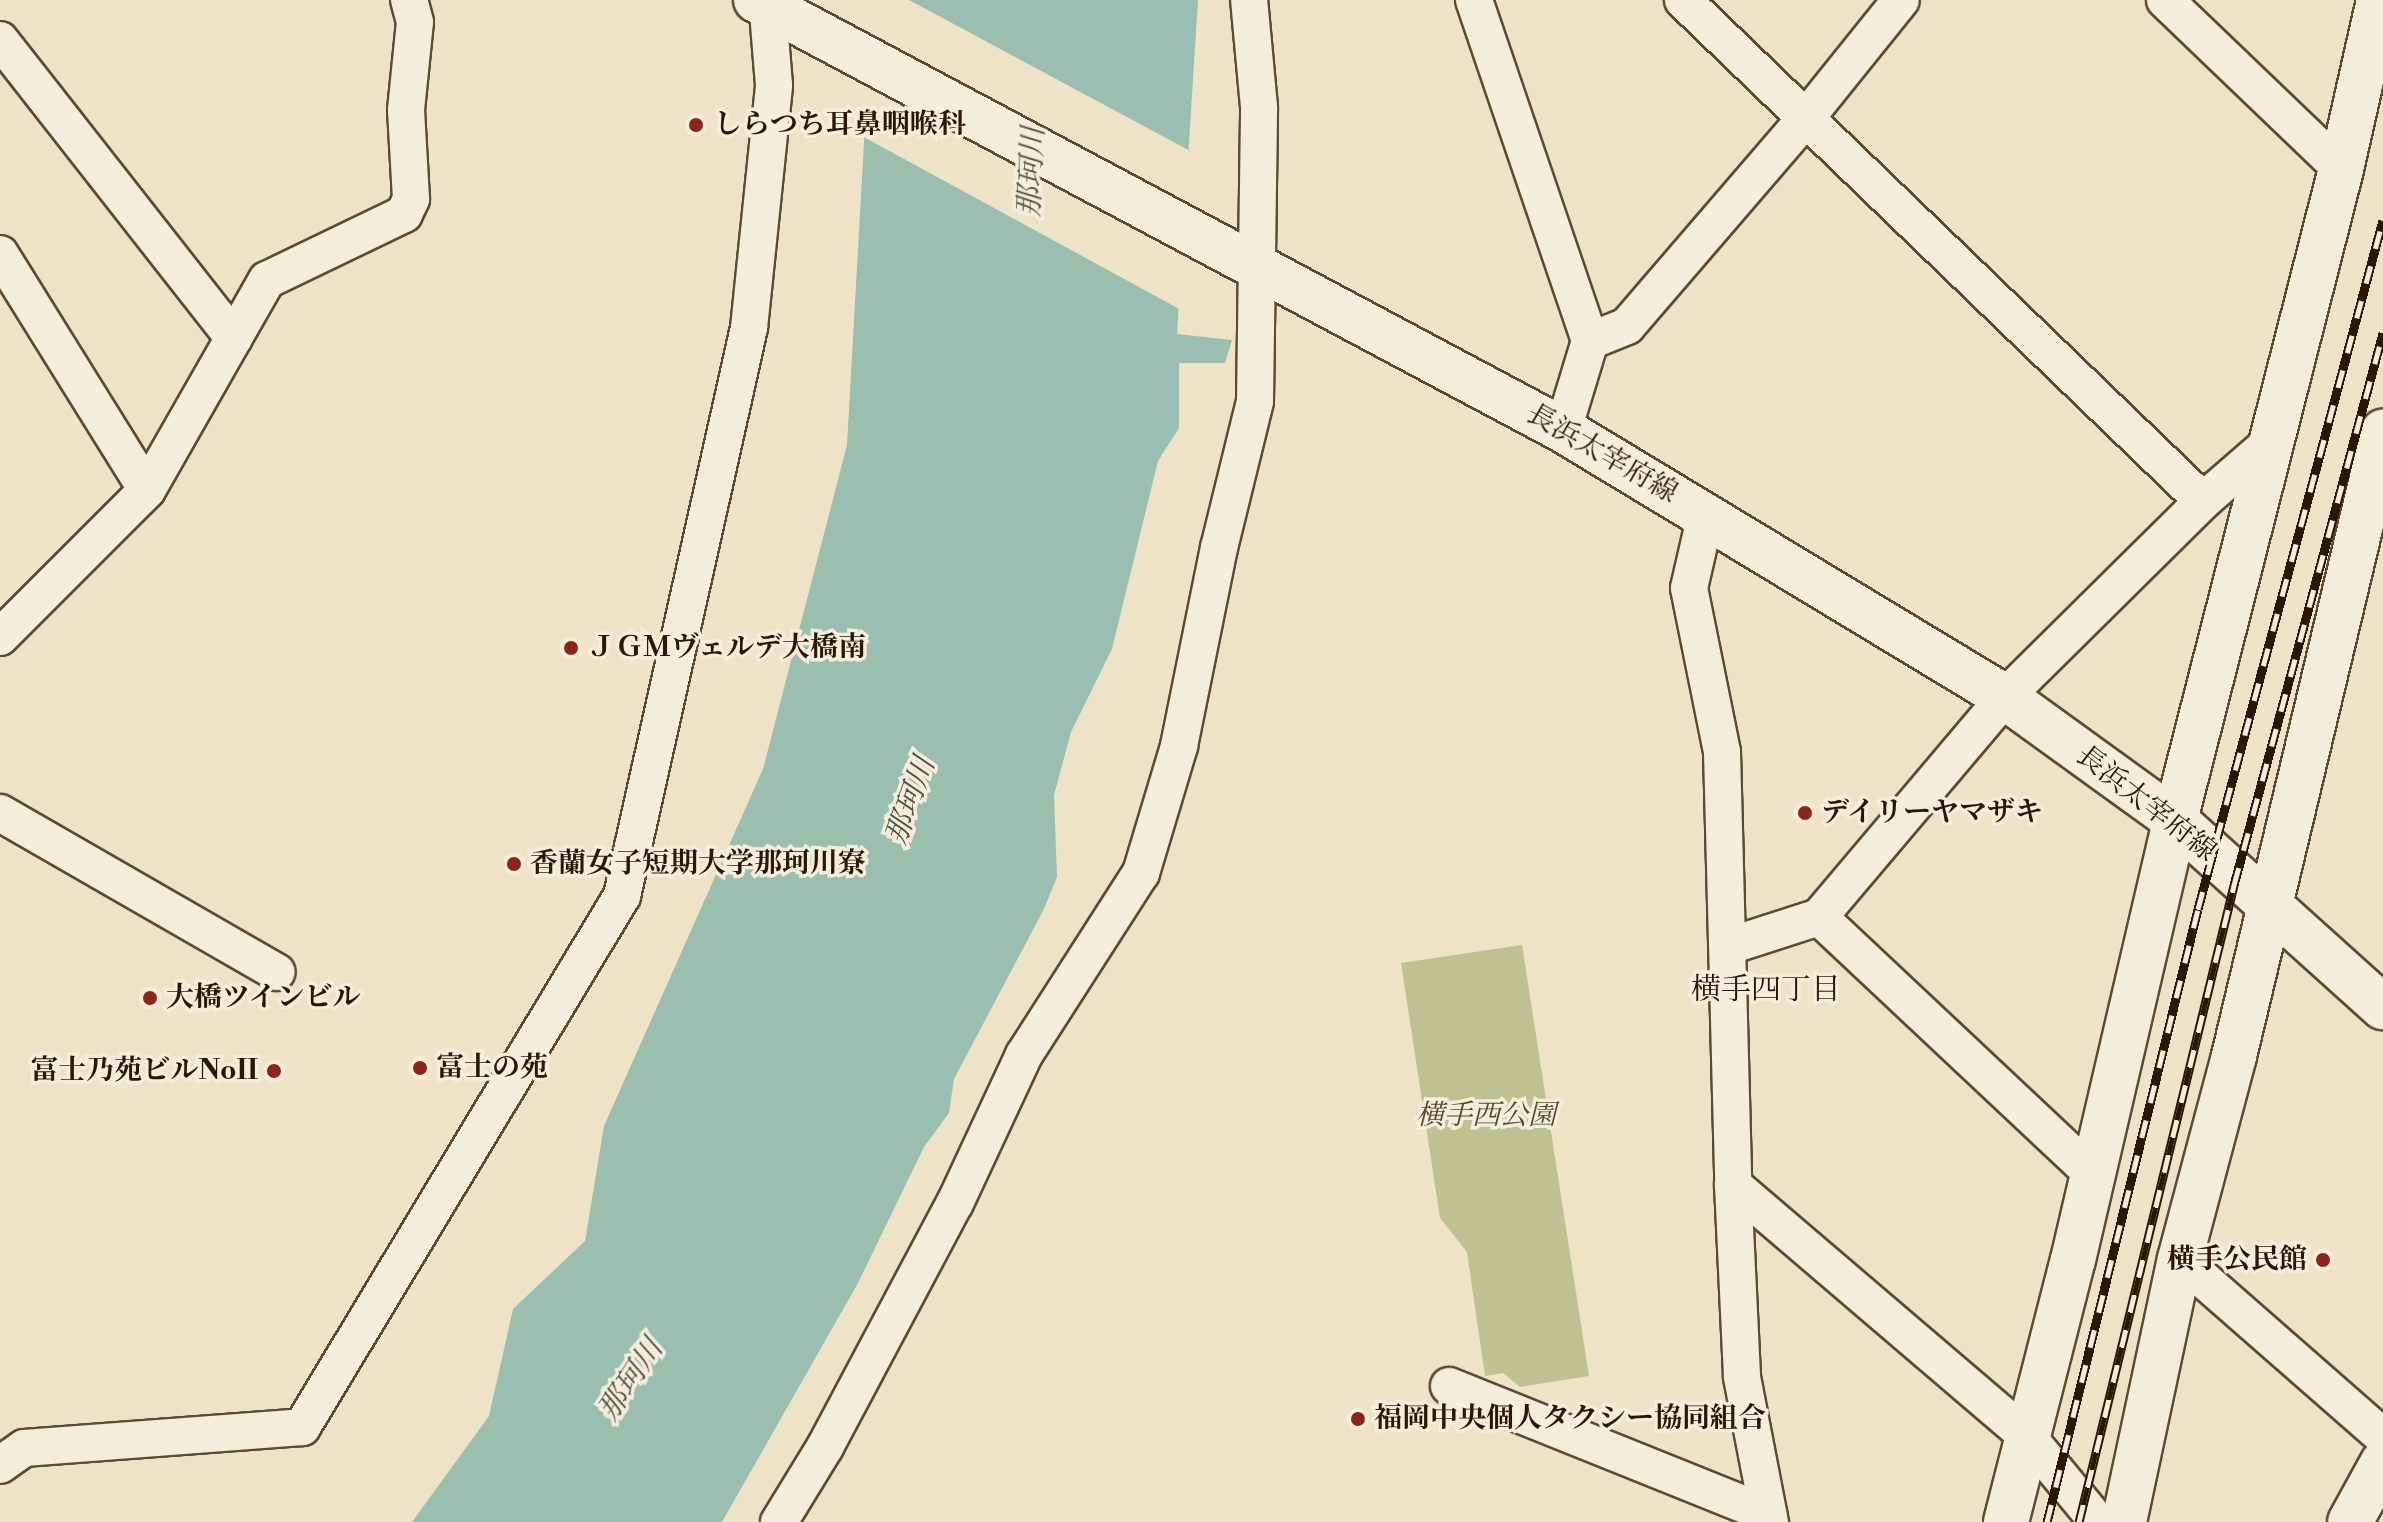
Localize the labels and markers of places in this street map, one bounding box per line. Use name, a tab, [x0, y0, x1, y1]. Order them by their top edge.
place label: しらつち耳鼻咽喉科	[714, 108, 966, 142]
marker: しらつち耳鼻咽喉科	[685, 114, 707, 136]
place label: ＪＧＭヴェルデ大橋南	[587, 631, 867, 665]
marker: ＪＧＭヴェルデ大橋南	[562, 639, 580, 657]
place label: デイリーヤマザキ	[1821, 796, 2045, 830]
marker: デイリーヤマザキ	[1796, 804, 1814, 822]
place label: 香蘭女子短期大学那珂川寮	[530, 847, 866, 881]
marker: 香蘭女子短期大学那珂川寮	[505, 855, 523, 873]
place label: 大橋ツインビル	[166, 981, 362, 1015]
marker: 大橋ツインビル	[141, 989, 159, 1007]
place label: 富士の苑	[436, 1051, 548, 1085]
place label: 富士乃苑ビルNoII	[30, 1054, 258, 1088]
marker: 富士の苑	[411, 1059, 429, 1077]
marker: 富士乃苑ビルNoII	[265, 1062, 283, 1080]
place label: 横手公民館	[2167, 1243, 2307, 1277]
marker: 横手公民館	[2314, 1251, 2332, 1269]
place label: 福岡中央個人タクシー協同組合	[1374, 1402, 1766, 1436]
marker: 福岡中央個人タクシー協同組合	[1349, 1410, 1367, 1428]

